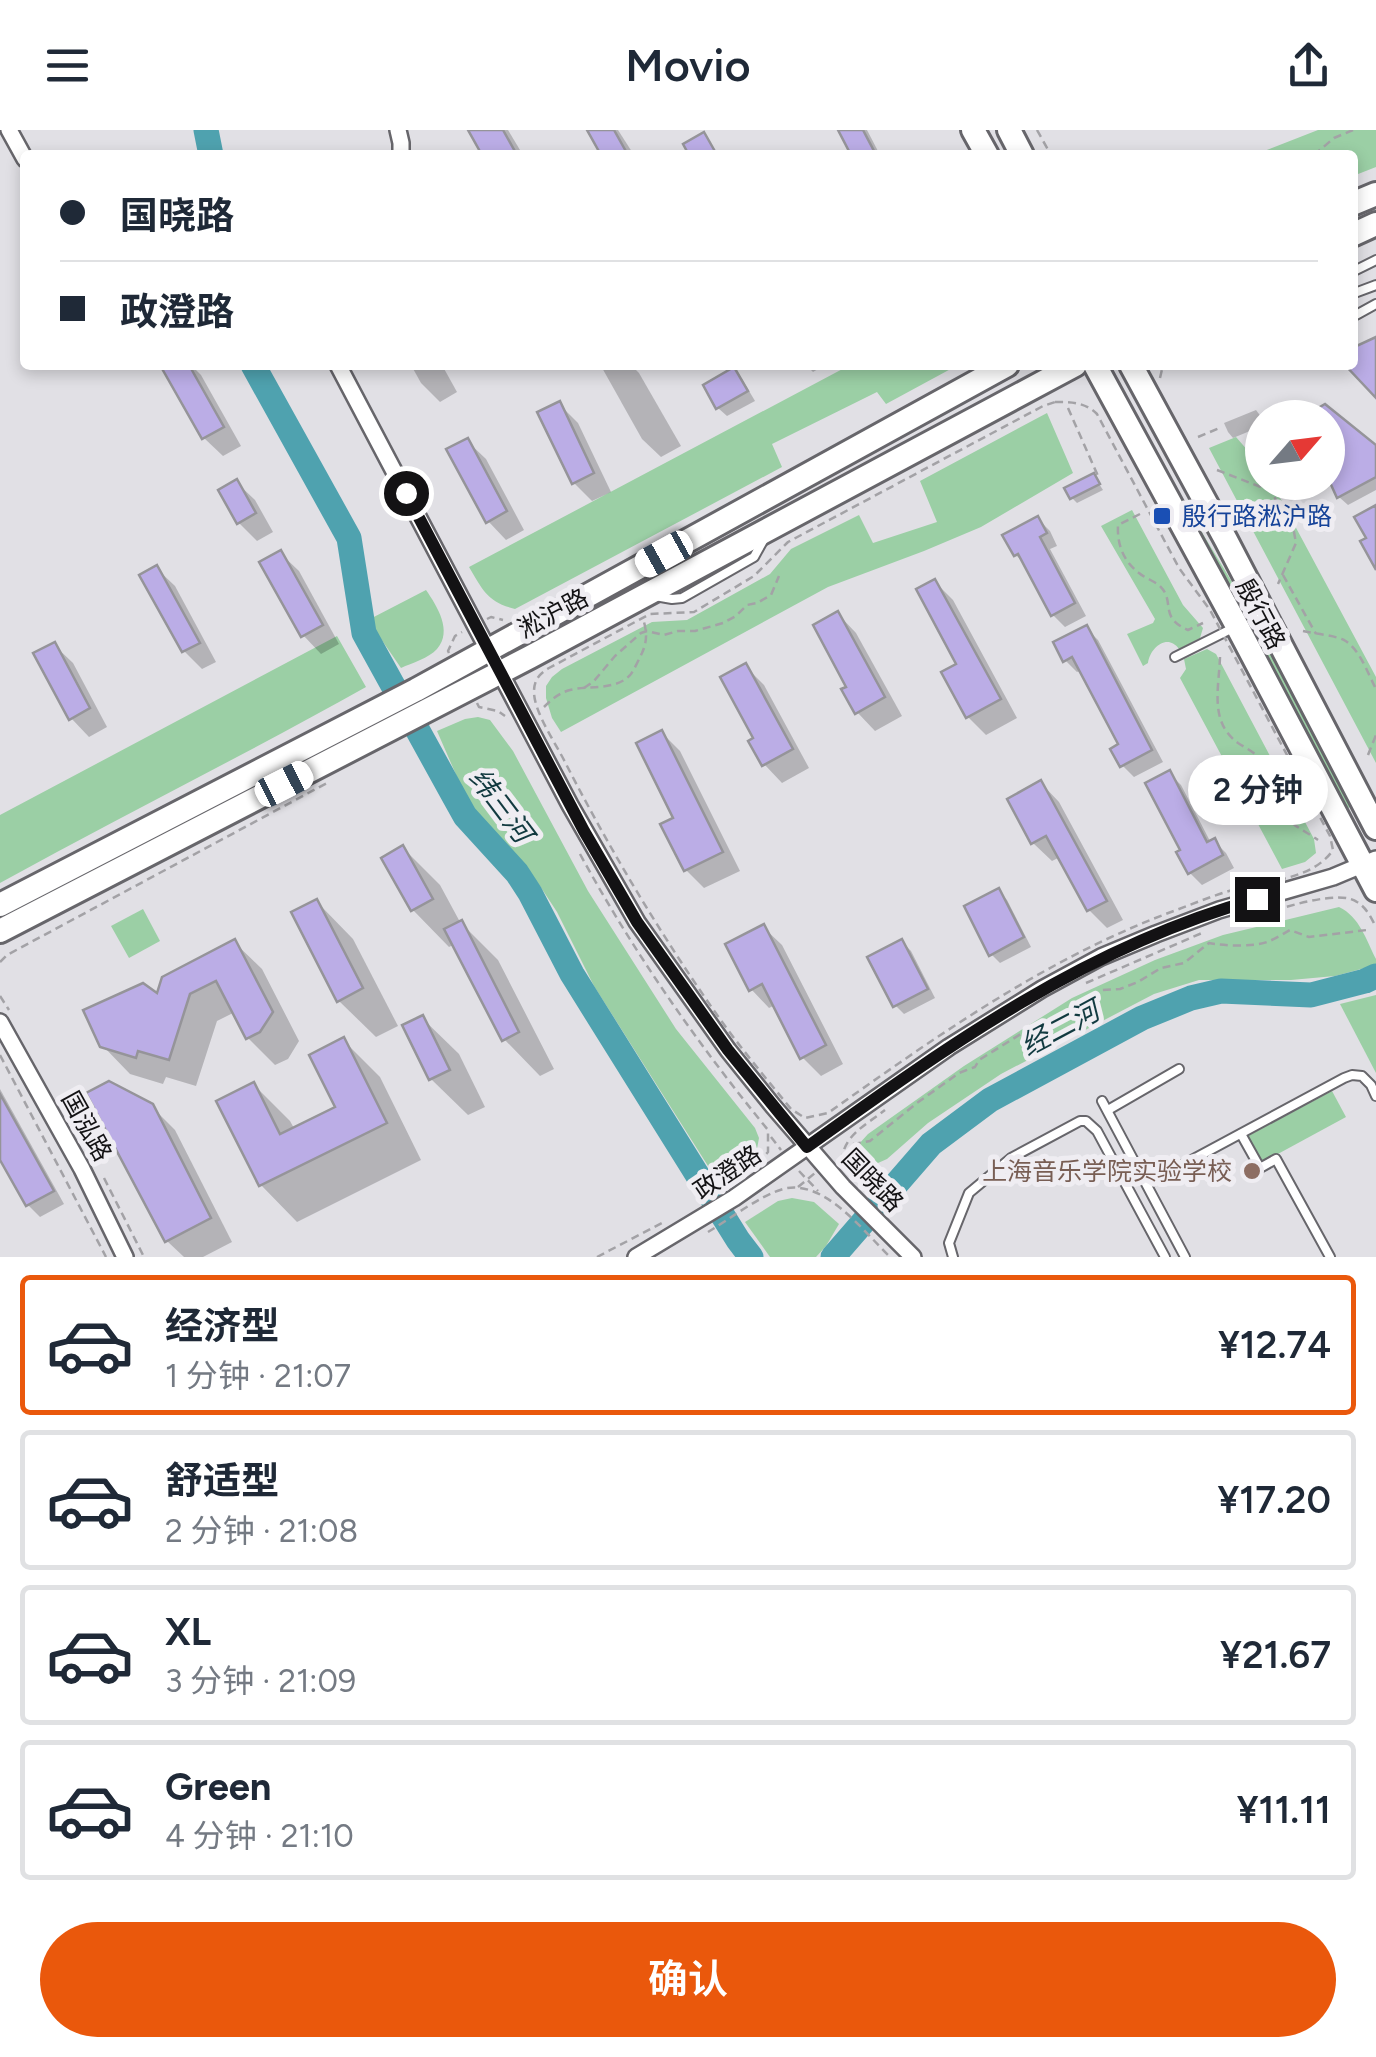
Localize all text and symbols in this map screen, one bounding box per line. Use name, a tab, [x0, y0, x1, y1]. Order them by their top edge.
icon: menu	[40, 38, 95, 93]
text: Movio	[625, 38, 751, 92]
icon: share	[1281, 38, 1336, 93]
text: 国晓路	[120, 193, 234, 239]
text: 政澄路	[120, 289, 234, 335]
north arrow	[1245, 400, 1345, 500]
map controls	[1245, 400, 1345, 500]
route start	[384, 471, 429, 516]
place label: 殷行路淞沪路	[1182, 501, 1332, 531]
marker: 殷行路淞沪路	[1151, 505, 1173, 527]
car	[630, 526, 698, 582]
street label: 殷行路	[1230, 574, 1292, 654]
street label: 淞沪路	[513, 582, 593, 644]
callout: 2 分钟	[1187, 754, 1327, 824]
car	[250, 757, 318, 811]
water label: 纬三河	[462, 761, 543, 853]
text: 2 分钟	[1213, 771, 1303, 809]
route end	[1235, 877, 1280, 922]
water label: 经二河	[1015, 991, 1109, 1063]
street label: 国泓路	[56, 1086, 118, 1166]
street label: 政澄路	[688, 1139, 766, 1205]
street label: 国晓路	[836, 1143, 910, 1217]
place label: 上海音乐学院实验学校	[982, 1156, 1232, 1186]
marker: 上海音乐学院实验学校	[1241, 1160, 1263, 1182]
icon: car	[45, 1300, 135, 1390]
text: 经济型	[165, 1303, 279, 1349]
text: ¥12.74	[1218, 1322, 1331, 1368]
text: 1 分钟 · 21:07	[165, 1357, 351, 1395]
icon: car	[45, 1455, 135, 1545]
text: 舒适型	[165, 1458, 279, 1504]
text: ¥17.20	[1217, 1477, 1331, 1523]
text: 2 分钟 · 21:08	[165, 1512, 358, 1550]
text: XL	[165, 1609, 211, 1655]
icon: car	[45, 1610, 135, 1700]
text: ¥21.67	[1220, 1632, 1331, 1678]
text: 3 分钟 · 21:09	[165, 1662, 356, 1700]
text: Green	[165, 1764, 271, 1810]
icon: car	[45, 1765, 135, 1855]
text: ¥11.11	[1237, 1787, 1331, 1833]
text: 4 分钟 · 21:10	[165, 1817, 354, 1855]
button: 确认	[40, 1922, 1336, 2037]

